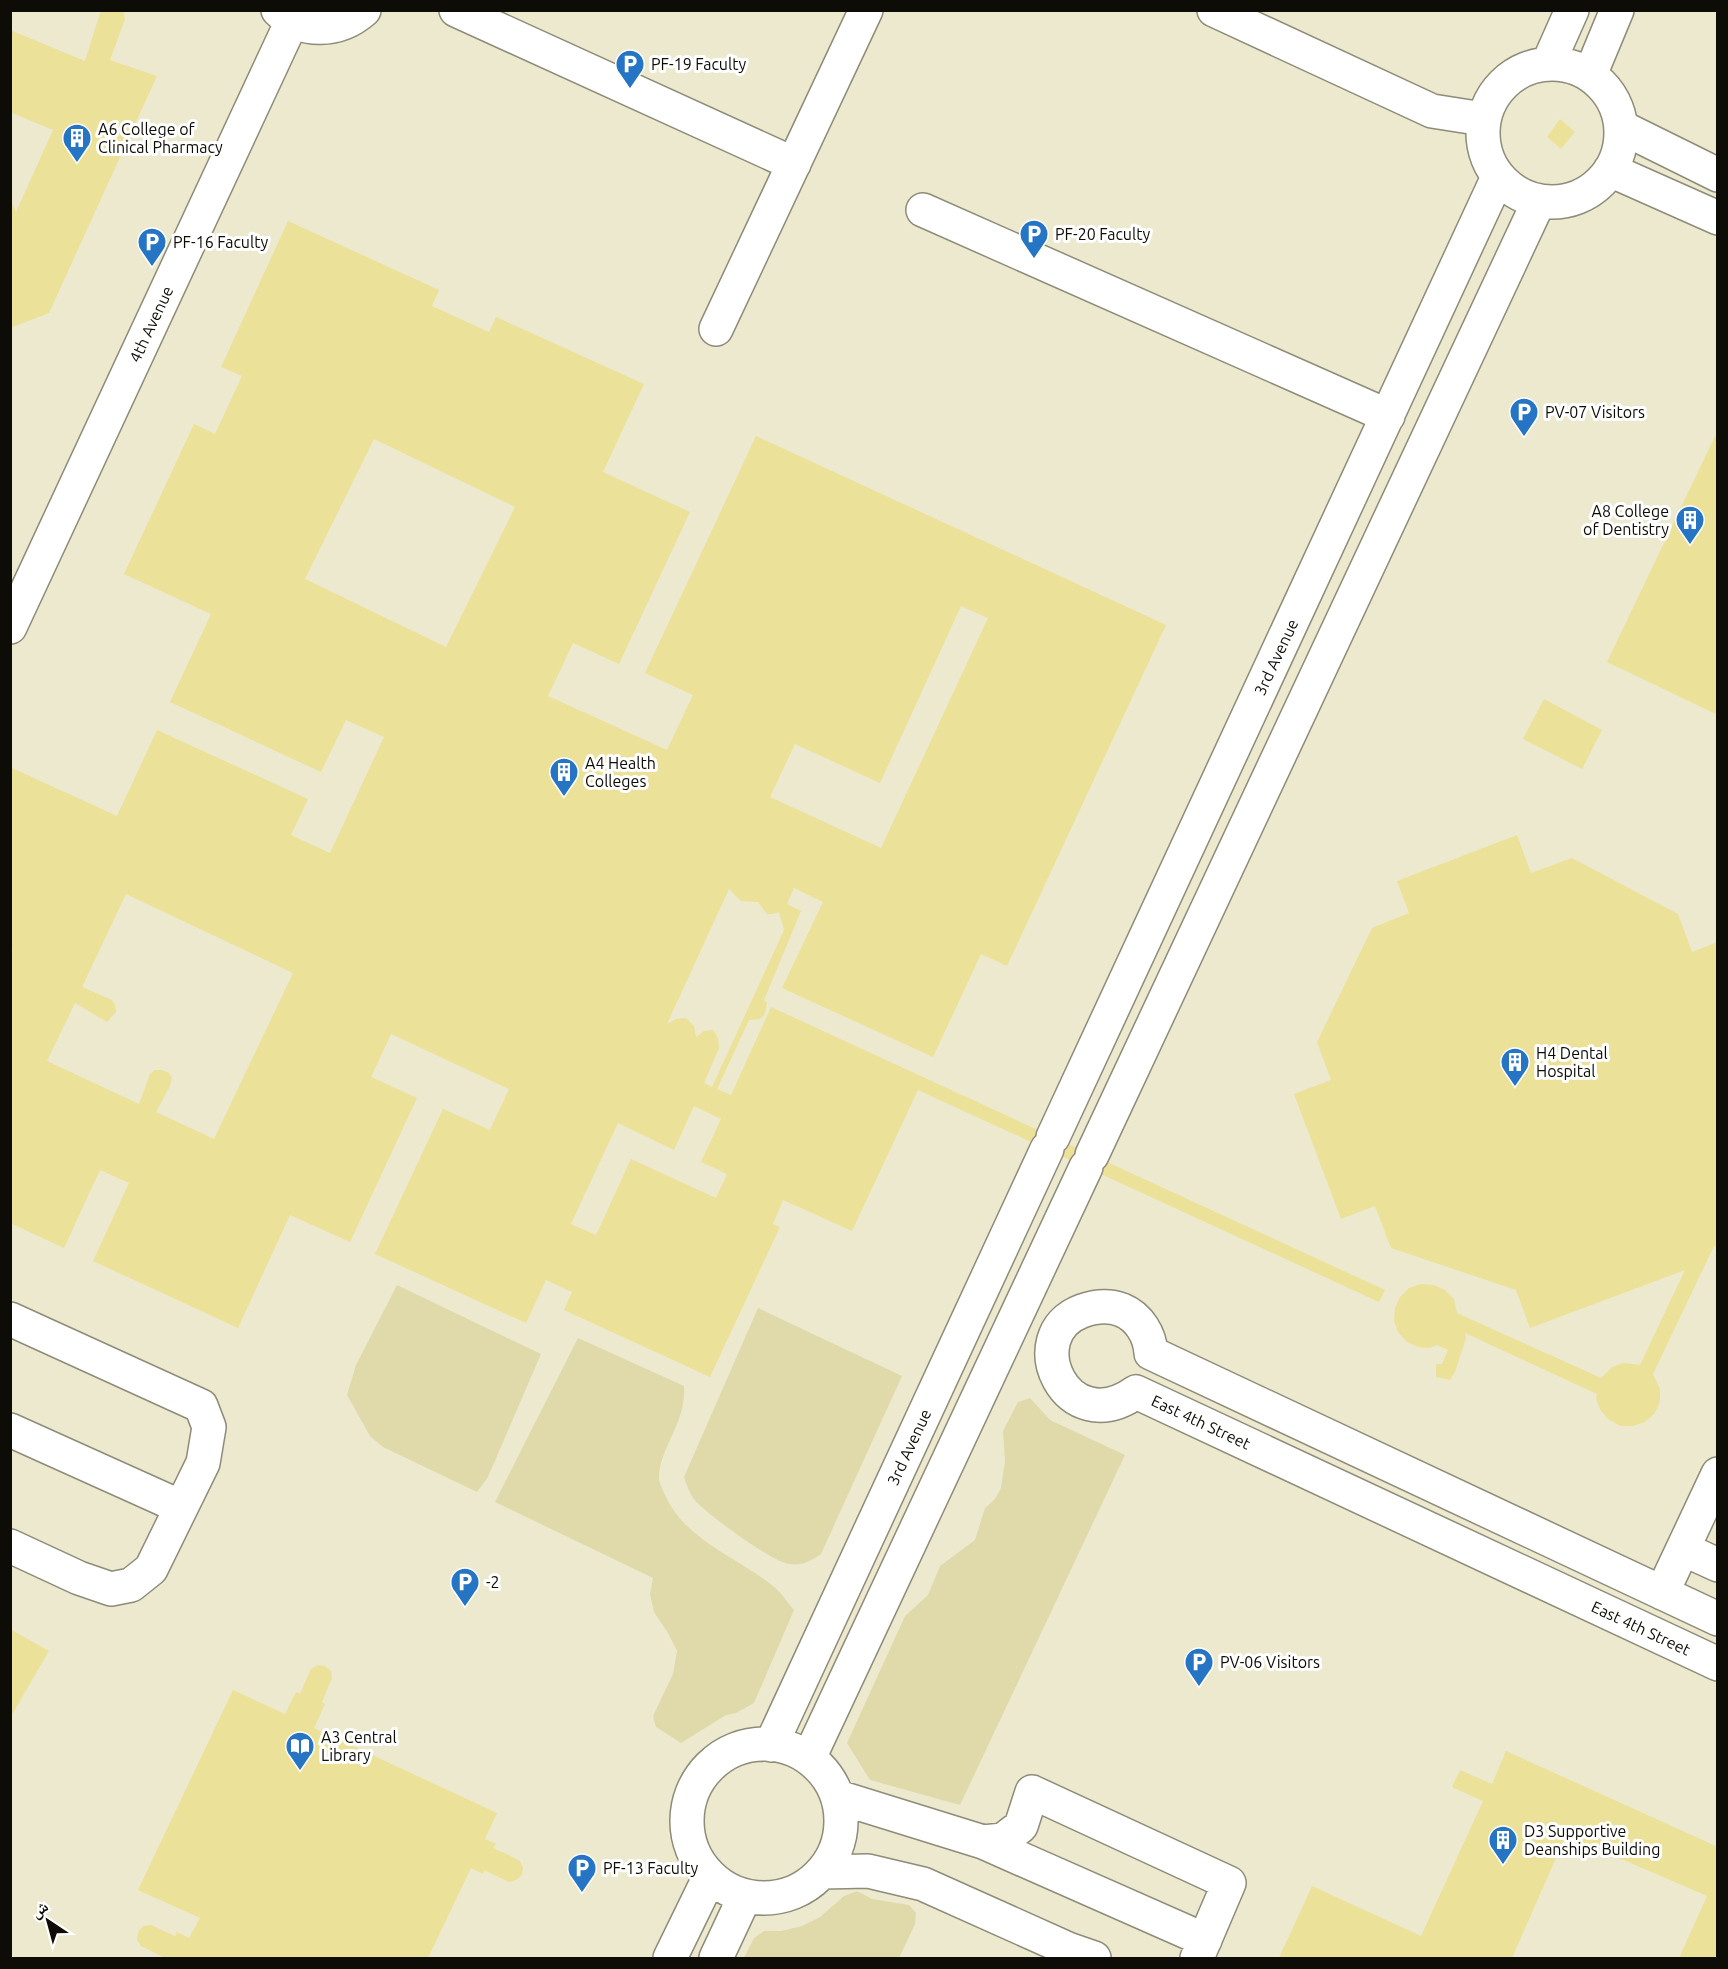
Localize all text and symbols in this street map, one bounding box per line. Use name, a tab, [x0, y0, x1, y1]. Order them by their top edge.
parking icon: PF-19 Faculty	[614, 48, 646, 90]
place label: PF-19 Faculty	[651, 55, 746, 73]
place label: A6 College of Clinical Pharmacy	[98, 120, 223, 156]
building icon: A6 College of Clinical Pharmacy	[61, 122, 93, 164]
parking icon: PF-20 Faculty	[1018, 218, 1050, 260]
place label: PF-20 Faculty	[1055, 225, 1150, 243]
parking icon: PF-16 Faculty	[136, 226, 168, 268]
place label: PF-16 Faculty	[173, 233, 268, 251]
street label: 4th Avenue	[126, 283, 176, 365]
parking icon: PV-07 Visitors	[1508, 396, 1540, 438]
place label: PV-07 Visitors	[1545, 403, 1645, 421]
place label: A8 College of Dentistry	[1583, 502, 1669, 538]
building icon: A8 College of Dentistry	[1674, 504, 1706, 546]
street label: 3rd Avenue	[1251, 616, 1301, 698]
place label: A4 Health Colleges	[585, 754, 656, 790]
building icon: A4 Health Colleges	[548, 756, 580, 798]
place label: H4 Dental Hospital	[1536, 1044, 1608, 1080]
building icon: H4 Dental Hospital	[1499, 1046, 1531, 1088]
street label: East 4th Street	[1149, 1391, 1254, 1453]
street label: 3rd Avenue	[884, 1406, 934, 1488]
parking icon: -2	[449, 1566, 481, 1608]
place label: -2	[486, 1573, 500, 1591]
street label: East 4th Street	[1589, 1597, 1694, 1659]
parking icon: PV-06 Visitors	[1183, 1646, 1215, 1688]
place label: PV-06 Visitors	[1220, 1653, 1320, 1671]
place label: A3 Central Library	[321, 1728, 397, 1764]
library icon: A3 Central Library	[284, 1730, 316, 1772]
place label: D3 Supportive Deanships Building	[1524, 1822, 1660, 1858]
building icon: D3 Supportive Deanships Building	[1487, 1824, 1519, 1866]
parking icon: PF-13 Faculty	[566, 1852, 598, 1894]
place label: PF-13 Faculty	[603, 1859, 698, 1877]
north arrow	[18, 1891, 78, 1951]
text: ش	[27, 1897, 52, 1922]

